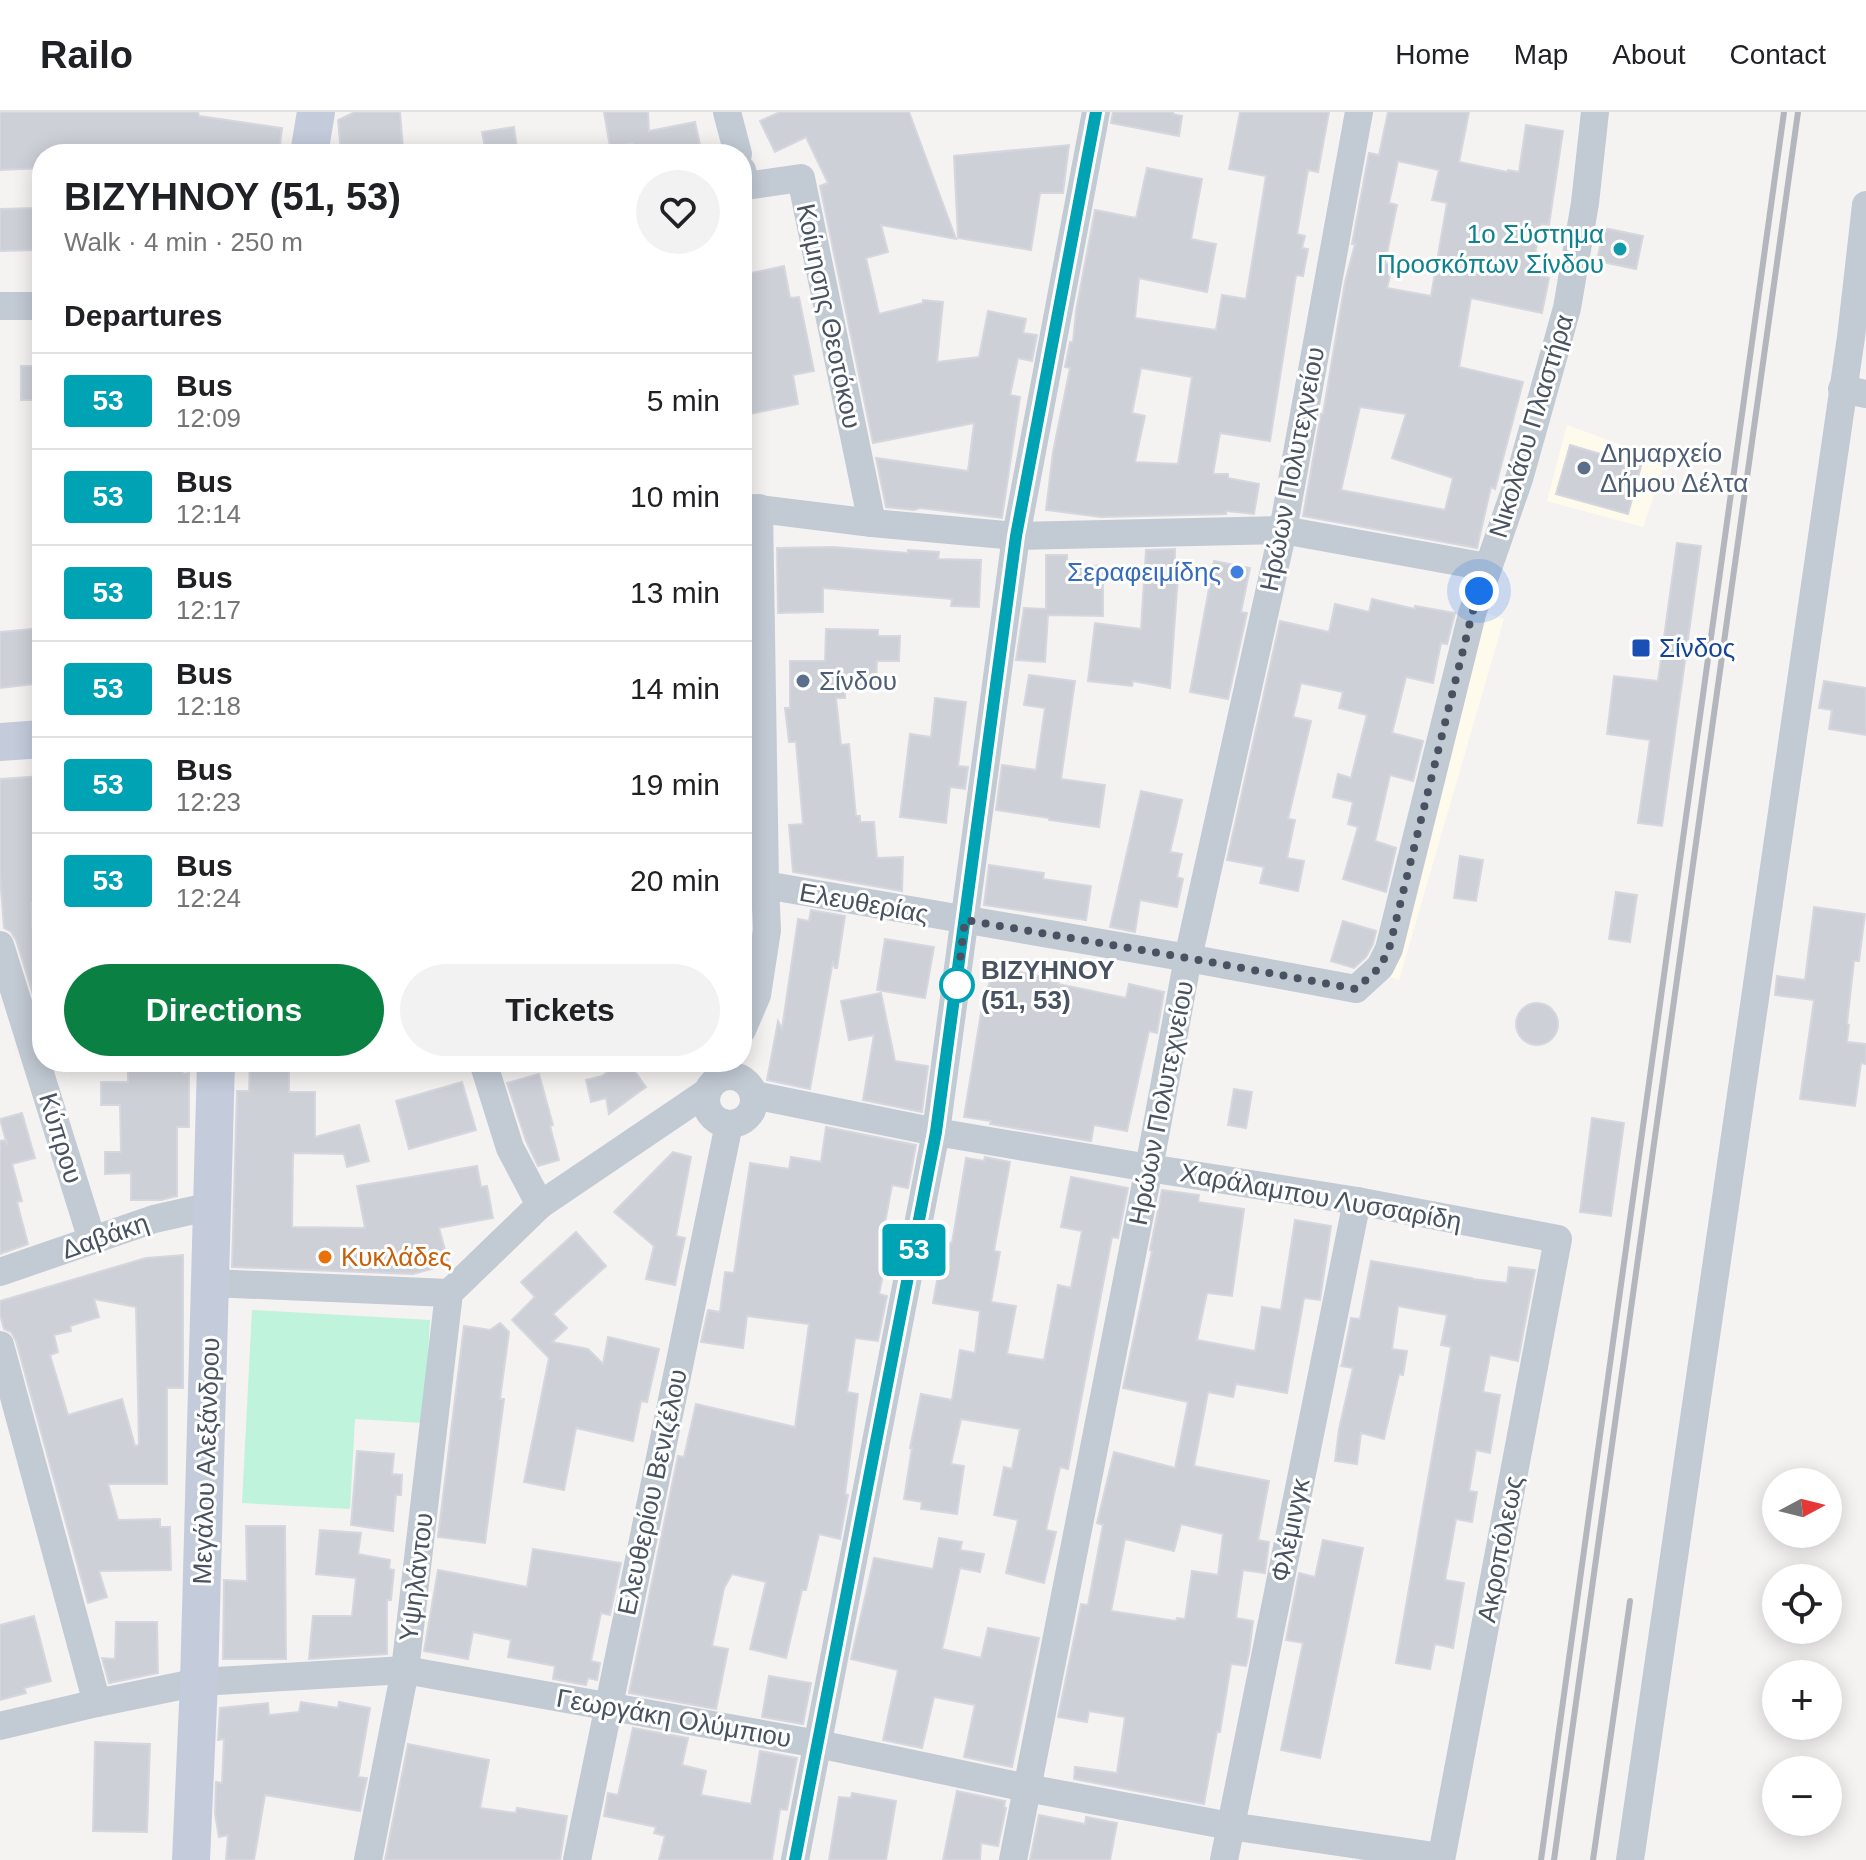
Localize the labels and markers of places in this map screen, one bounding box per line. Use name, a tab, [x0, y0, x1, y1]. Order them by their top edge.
place label: 1ο Σύστημα Προσκόπων Σίνδου	[1377, 219, 1604, 279]
marker: 1ο Σύστημα Προσκόπων Σίνδου	[1611, 240, 1629, 258]
place label: Δημαρχείο Δήμου Δέλτα	[1600, 438, 1748, 498]
marker: Δημαρχείο Δήμου Δέλτα	[1575, 459, 1593, 477]
place label: Σεραφειμίδης	[1067, 557, 1221, 587]
marker: Σεραφειμίδης	[1228, 563, 1246, 581]
place label: Σίνδος	[1659, 633, 1735, 663]
marker: Σίνδος	[1630, 637, 1652, 659]
place label: Σίνδου	[819, 666, 897, 696]
marker: Σίνδου	[794, 672, 812, 690]
place label: ΒΙΖΥΗΝΟΥ (51, 53)	[981, 955, 1115, 1015]
marker: ΒΙΖΥΗΝΟΥ (51, 53)	[940, 968, 974, 1002]
place label: Κυκλάδες	[341, 1242, 452, 1272]
marker: Κυκλάδες	[316, 1248, 334, 1266]

